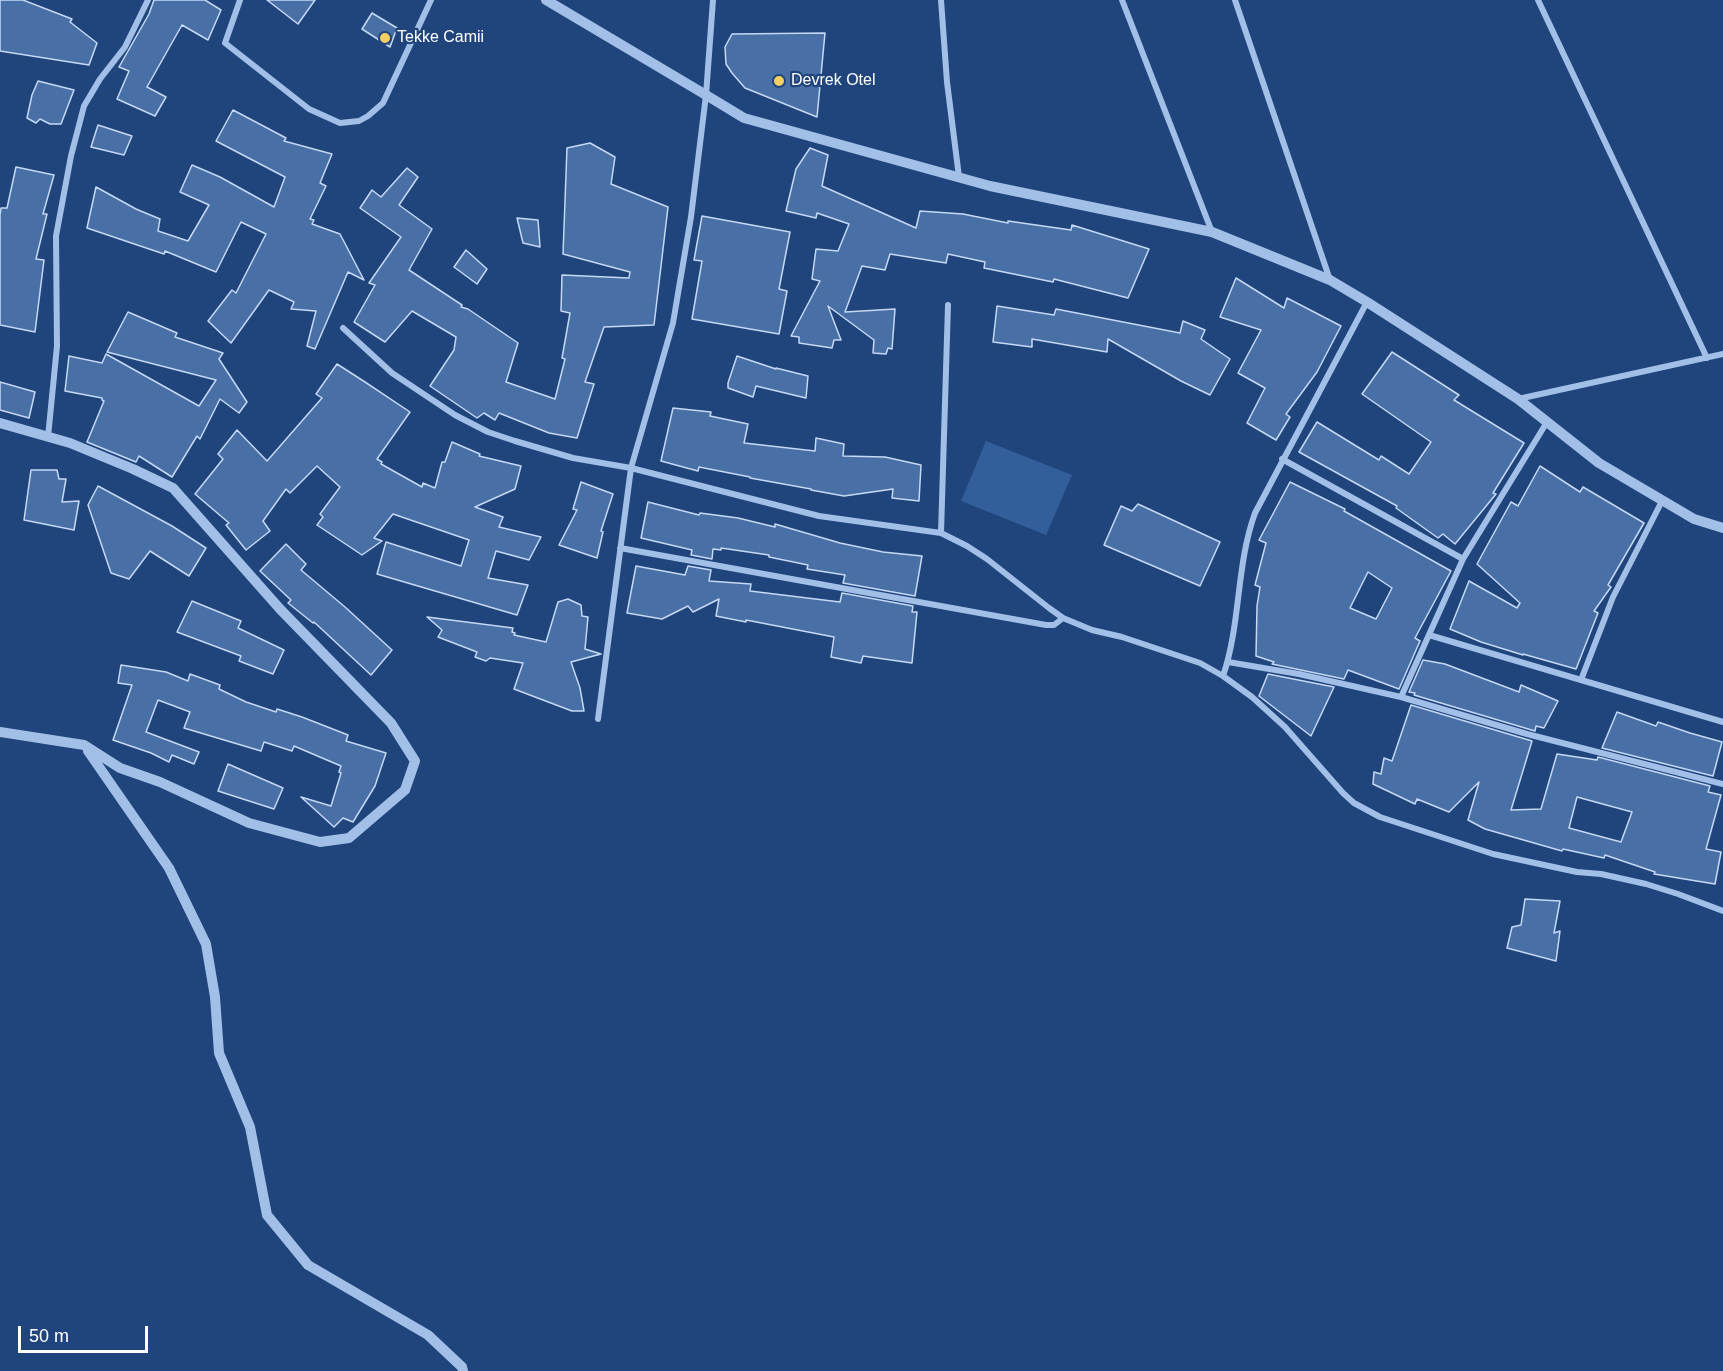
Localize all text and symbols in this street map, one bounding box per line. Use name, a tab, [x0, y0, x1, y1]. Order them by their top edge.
place label: Tekke Camii	[397, 28, 484, 48]
marker: Tekke Camii	[378, 31, 392, 45]
place label: Devrek Otel	[791, 71, 875, 91]
marker: Devrek Otel	[772, 74, 786, 88]
scale bar	[21, 1314, 152, 1352]
text: 50 m	[29, 1326, 69, 1346]

